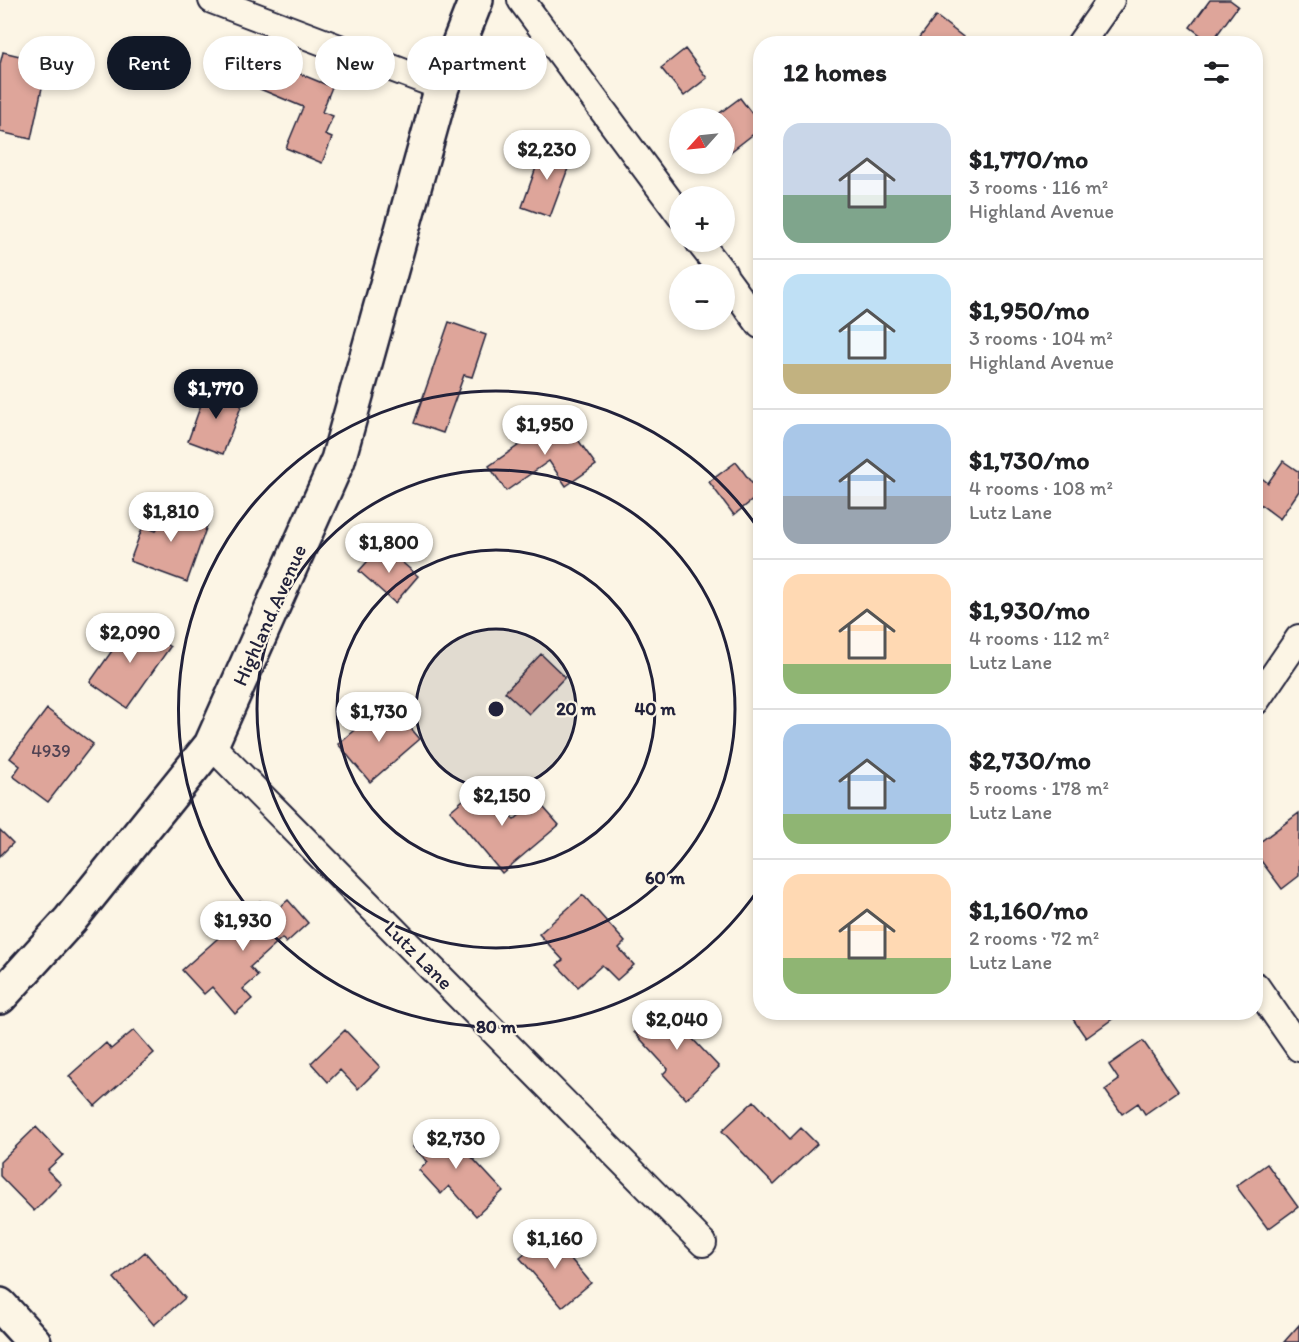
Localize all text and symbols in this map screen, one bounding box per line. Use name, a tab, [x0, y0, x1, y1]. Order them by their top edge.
chip: Buy	[18, 36, 95, 90]
chip: Rent	[107, 36, 191, 90]
chip: Filters	[203, 36, 303, 90]
chip: New	[315, 36, 395, 90]
chip: Apartment	[407, 36, 547, 90]
text: 12 homes	[783, 56, 887, 88]
icon: filters	[1200, 56, 1233, 89]
north arrow	[669, 108, 735, 174]
map controls	[669, 108, 735, 330]
pin: $2,230	[498, 130, 596, 181]
text: $2,230	[517, 137, 577, 161]
text: $1,770/mo	[969, 143, 1088, 175]
icon: home	[831, 147, 903, 219]
text: 3 rooms · 116 m²	[969, 175, 1108, 199]
button: +	[669, 186, 735, 252]
text: Highland Avenue	[969, 199, 1114, 223]
button: −	[669, 264, 735, 330]
text: $1,950/mo	[969, 294, 1090, 326]
icon: home	[831, 298, 903, 370]
text: 3 rooms · 104 m²	[969, 326, 1113, 350]
text: Highland Avenue	[969, 350, 1114, 374]
pin: $1,770	[167, 369, 265, 420]
text: $1,770	[188, 376, 244, 400]
pin: $1,950	[496, 405, 594, 456]
text: $1,950	[516, 412, 574, 436]
text: $1,730/mo	[969, 444, 1089, 476]
icon: home	[831, 448, 903, 520]
text: 4 rooms · 108 m²	[969, 476, 1113, 500]
pin: $1,810	[122, 492, 220, 543]
text: $1,810	[143, 499, 199, 523]
text: Lutz Lane	[969, 500, 1052, 524]
pin: $1,800	[340, 523, 438, 574]
text: $1,800	[359, 530, 419, 554]
street label: Highland Avenue	[227, 540, 311, 690]
text: $1,930/mo	[969, 594, 1090, 626]
icon: home	[831, 598, 903, 670]
pin: $2,090	[81, 613, 179, 664]
text: $2,090	[100, 620, 160, 644]
text: 4 rooms · 112 m²	[969, 626, 1109, 650]
text: Lutz Lane	[969, 650, 1052, 674]
pin: $1,730	[330, 692, 428, 743]
text: 20 m	[556, 698, 597, 720]
text: 40 m	[634, 698, 676, 720]
text: $1,730	[350, 699, 408, 723]
centre of rings	[486, 699, 506, 719]
house number: 4939	[31, 740, 71, 762]
text: $2,730/mo	[969, 744, 1091, 776]
icon: home	[831, 748, 903, 820]
pin: $2,150	[453, 776, 551, 827]
text: 5 rooms · 178 m²	[969, 776, 1109, 800]
text: $2,150	[473, 783, 531, 807]
text: Lutz Lane	[969, 800, 1052, 824]
text: 60 m	[645, 867, 686, 889]
text: $1,160/mo	[969, 894, 1088, 926]
icon: home	[831, 898, 903, 970]
pin: $1,930	[194, 901, 292, 952]
text: $1,930	[214, 908, 272, 932]
street label: Lutz Lane	[379, 915, 459, 995]
text: 2 rooms · 72 m²	[969, 926, 1099, 950]
text: Lutz Lane	[969, 950, 1052, 974]
pin: $2,040	[628, 1000, 726, 1051]
text: $2,040	[646, 1007, 708, 1031]
text: 80 m	[476, 1016, 517, 1038]
pin: $2,730	[407, 1119, 505, 1170]
text: $2,730	[427, 1126, 485, 1150]
pin: $1,160	[506, 1219, 604, 1270]
text: $1,160	[527, 1226, 583, 1250]

